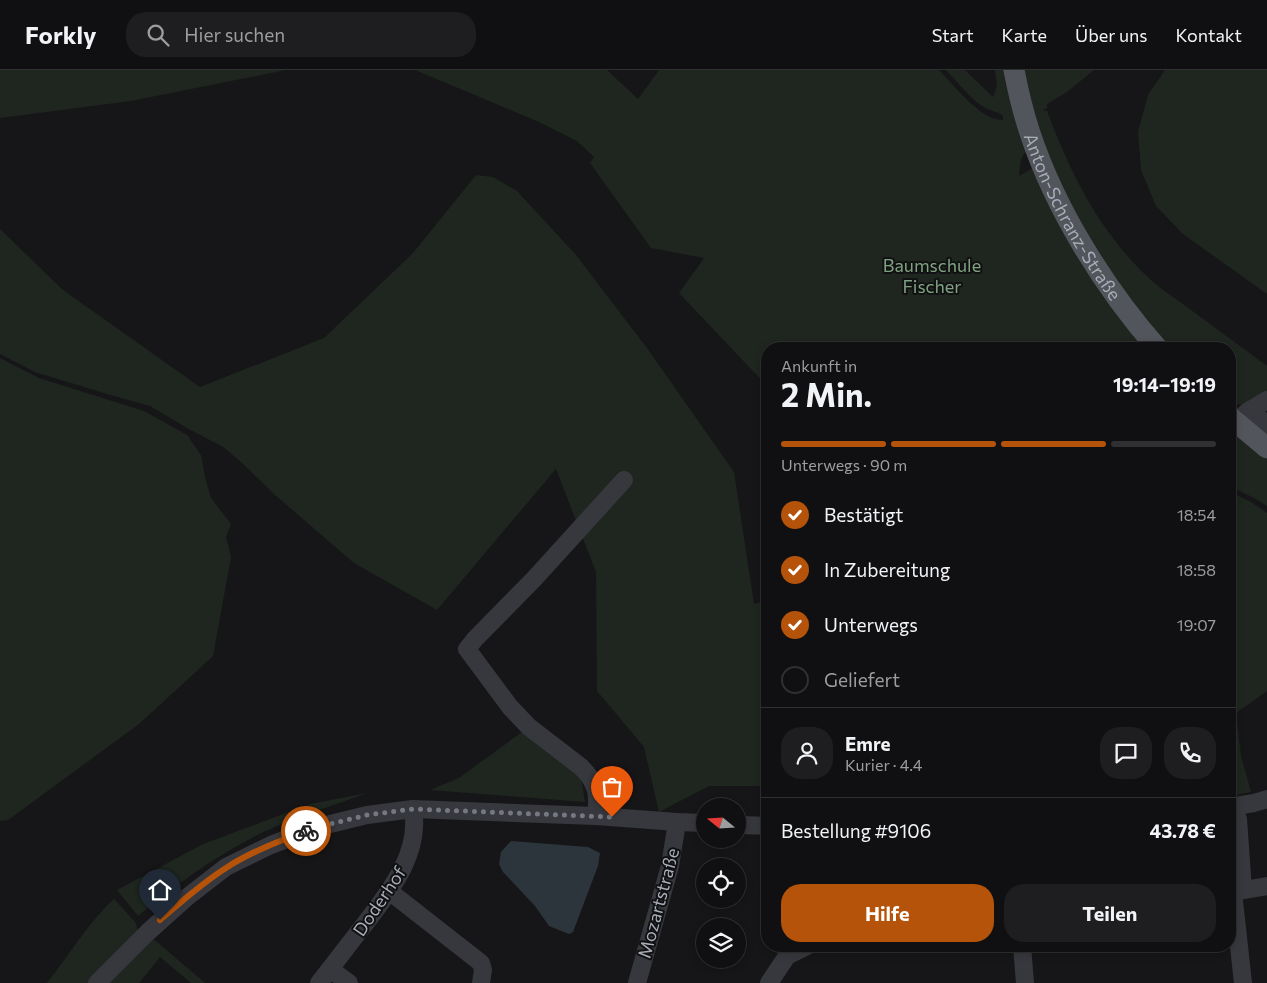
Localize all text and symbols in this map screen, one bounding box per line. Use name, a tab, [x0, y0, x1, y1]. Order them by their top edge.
search box	[126, 12, 476, 57]
text: Forkly	[25, 20, 96, 49]
icon: search	[144, 21, 172, 49]
text: Hier suchen	[184, 23, 285, 46]
text: Start	[932, 24, 974, 46]
text: Karte	[1002, 24, 1047, 46]
text: Über uns	[1075, 24, 1148, 46]
text: Kontakt	[1176, 24, 1242, 46]
street label: Anton-Schranz-Straße	[1020, 130, 1126, 304]
park label: Baumschule Fischer	[883, 254, 981, 297]
text: Ankunft in	[781, 356, 857, 375]
text: 19:14–19:19	[1113, 373, 1216, 396]
text: 2 Min.	[781, 374, 872, 414]
text: Unterwegs · 90 m	[781, 455, 907, 474]
icon: check	[781, 501, 809, 529]
text: Bestätigt	[824, 503, 903, 526]
text: 18:54	[1177, 505, 1216, 524]
icon: check	[781, 556, 809, 584]
text: In Zubereitung	[824, 558, 950, 581]
text: 18:58	[1177, 560, 1216, 579]
icon: check	[781, 611, 809, 639]
text: Unterwegs	[824, 613, 918, 636]
text: 19:07	[1177, 615, 1216, 634]
text: Geliefert	[824, 668, 900, 691]
button: person	[781, 727, 833, 779]
button: chat	[1100, 727, 1152, 779]
button: phone	[1164, 727, 1216, 779]
text: Emre	[845, 732, 891, 755]
text: Kurier · 4.4	[845, 755, 922, 774]
pin	[591, 766, 633, 817]
icon: bag	[598, 773, 626, 801]
north arrow	[696, 798, 746, 848]
map controls	[696, 798, 746, 968]
courier	[281, 806, 331, 856]
icon: bike	[292, 817, 320, 845]
text: Bestellung #9106	[781, 819, 931, 842]
text: 43.78 €	[1150, 819, 1216, 842]
street label: Mozartstraße	[633, 845, 683, 961]
button: locate	[696, 858, 746, 908]
street label: Doderhof	[348, 861, 411, 940]
pin	[139, 869, 181, 920]
icon: home	[146, 876, 174, 904]
button: Hilfe	[781, 884, 994, 942]
button: Teilen	[1004, 884, 1216, 942]
button: layers	[696, 918, 746, 968]

